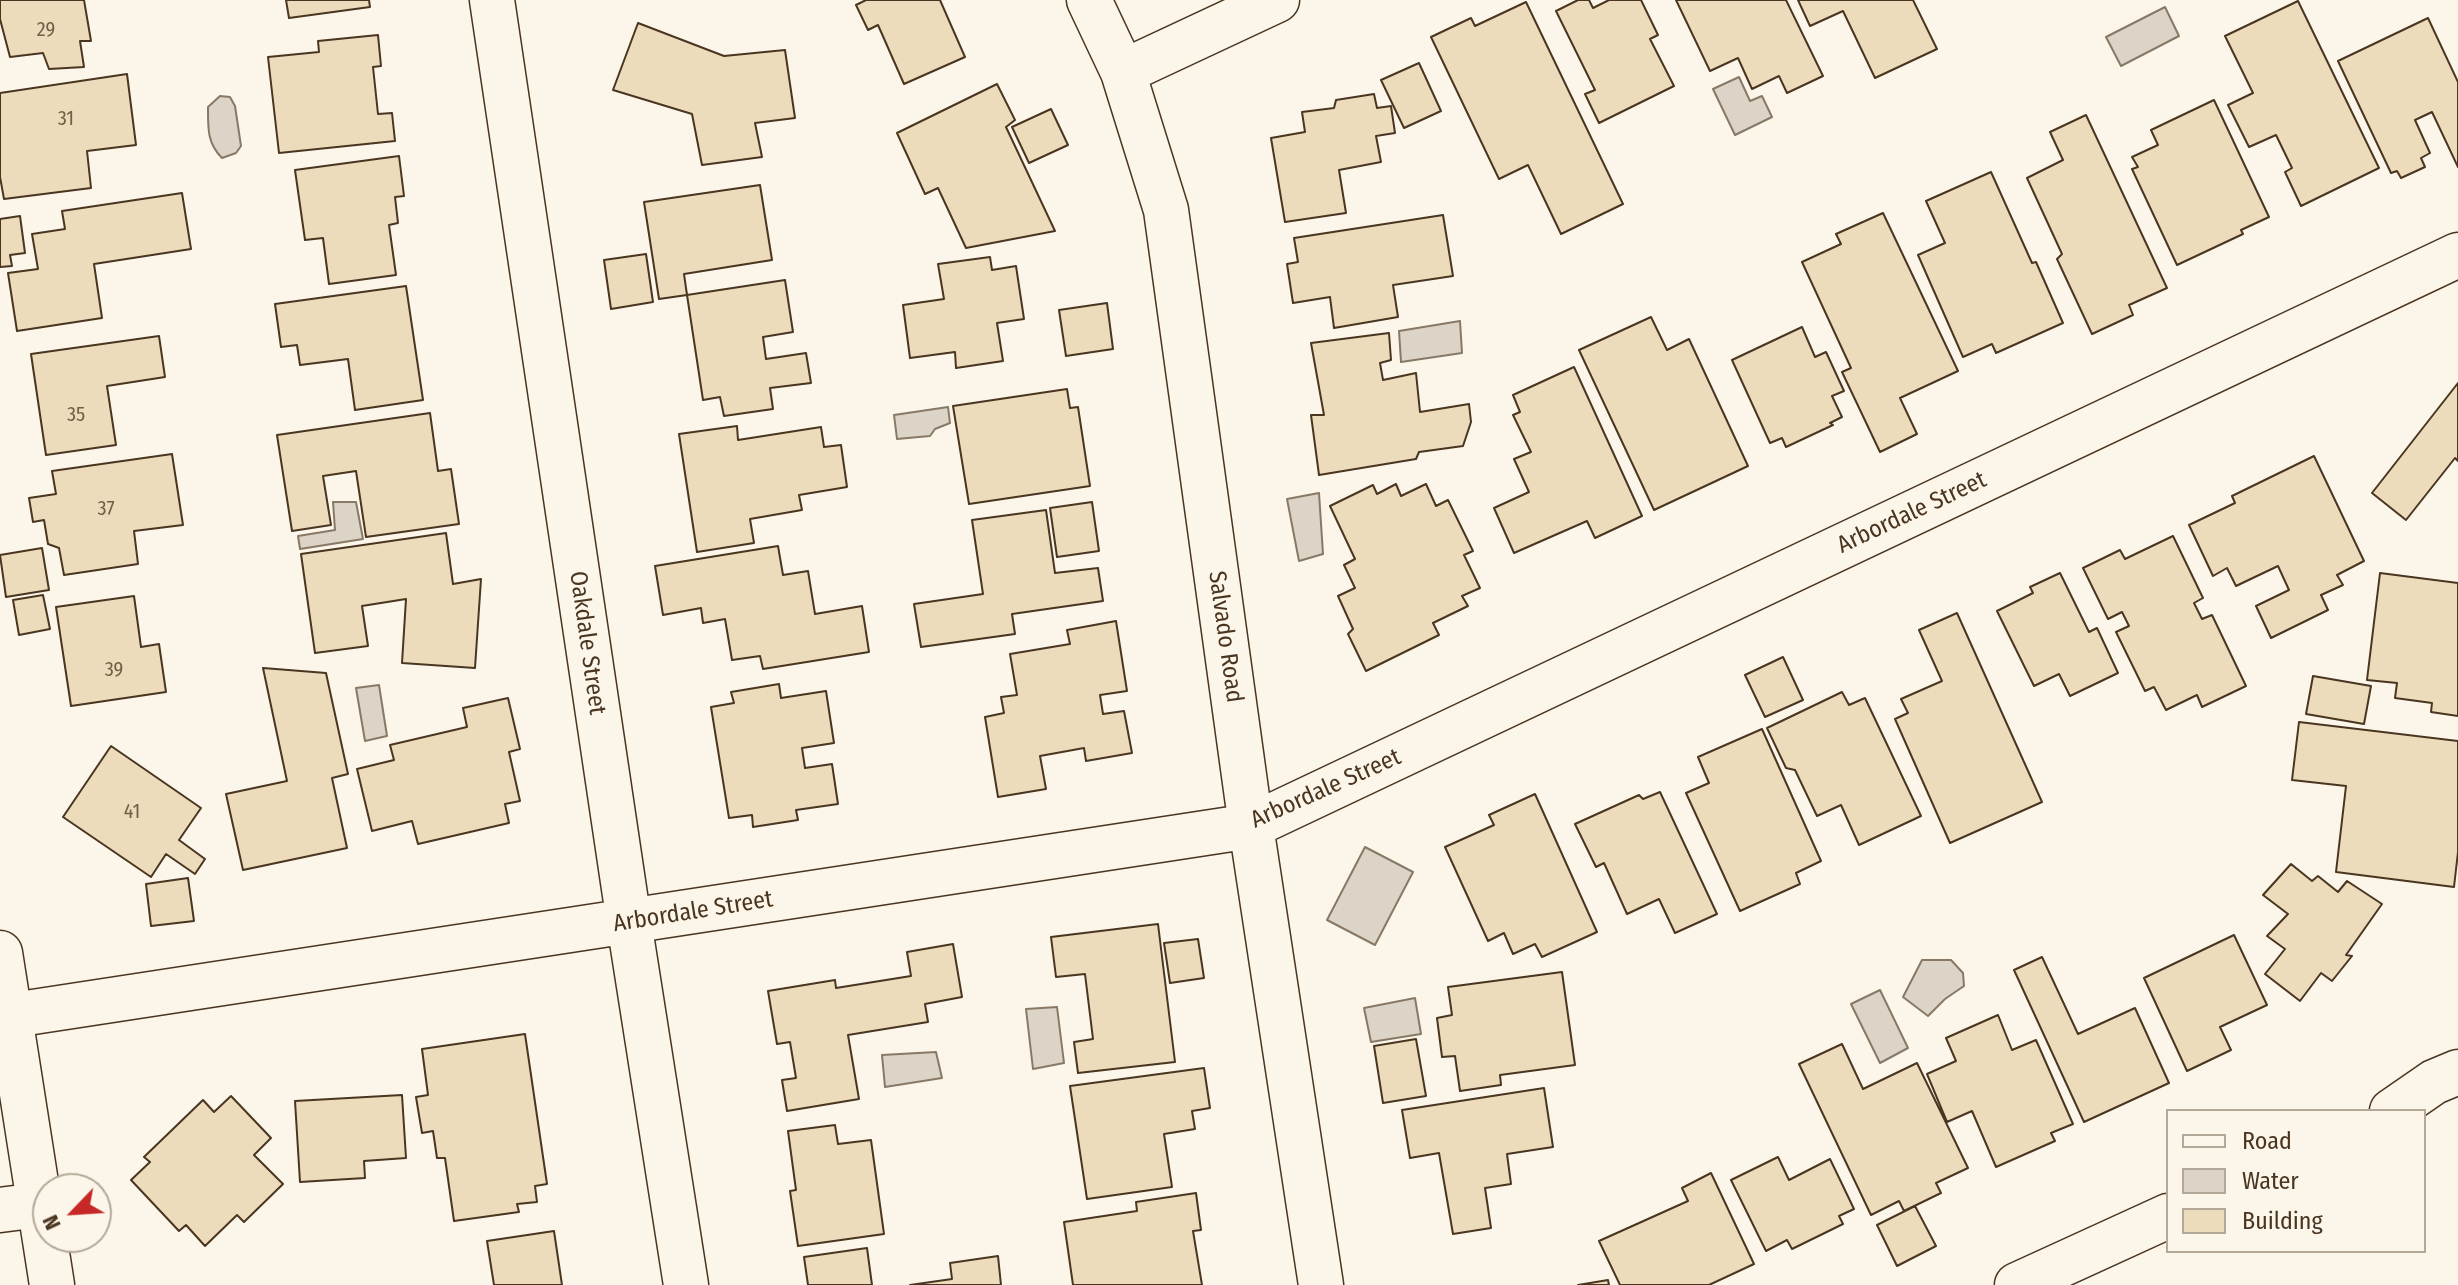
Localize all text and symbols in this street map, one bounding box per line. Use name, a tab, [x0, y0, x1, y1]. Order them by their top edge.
house number: 29	[37, 18, 55, 42]
house number: 31	[58, 107, 74, 131]
house number: 35	[67, 403, 85, 427]
street label: Arbordale Street	[1833, 466, 1991, 560]
house number: 37	[97, 497, 115, 521]
street label: Oakdale Street	[563, 569, 611, 717]
street label: Salvado Road	[1202, 569, 1248, 705]
house number: 39	[105, 658, 123, 682]
street label: Arbordale Street	[1247, 743, 1405, 835]
house number: 41	[124, 800, 140, 824]
street label: Arbordale Street	[611, 885, 775, 939]
legend	[2166, 1109, 2426, 1253]
text: Road	[2242, 1127, 2292, 1155]
text: Water	[2242, 1167, 2299, 1195]
north arrow	[32, 1173, 112, 1253]
text: Building	[2242, 1207, 2323, 1235]
text: N	[37, 1211, 67, 1234]

